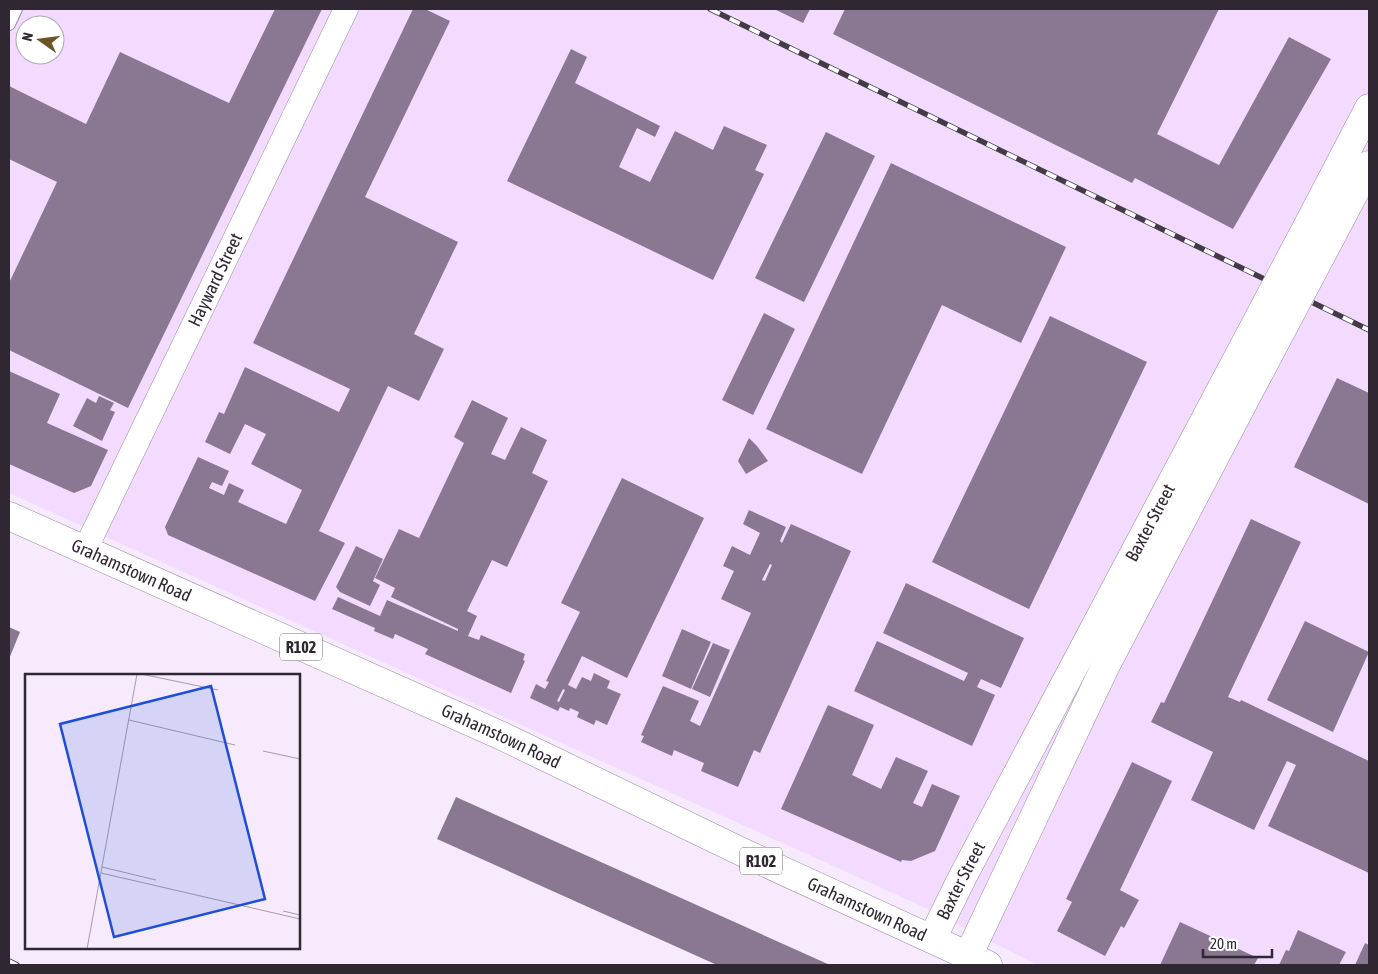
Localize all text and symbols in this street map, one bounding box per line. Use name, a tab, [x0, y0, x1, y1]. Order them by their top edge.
north arrow	[15, 15, 65, 65]
text: N	[19, 31, 36, 43]
street label: Hayward Street	[183, 230, 246, 330]
street label: Baxter Street	[1121, 480, 1179, 565]
street label: Grahamstown Road	[68, 534, 195, 606]
road number: R102	[280, 634, 322, 660]
inset map	[25, 674, 300, 949]
street label: Grahamstown Road	[438, 699, 564, 773]
street label: Baxter Street	[932, 838, 989, 923]
road number: R102	[740, 848, 782, 874]
street label: Grahamstown Road	[804, 873, 930, 945]
scale bar	[1203, 926, 1272, 958]
text: 20 m	[1210, 935, 1237, 952]

